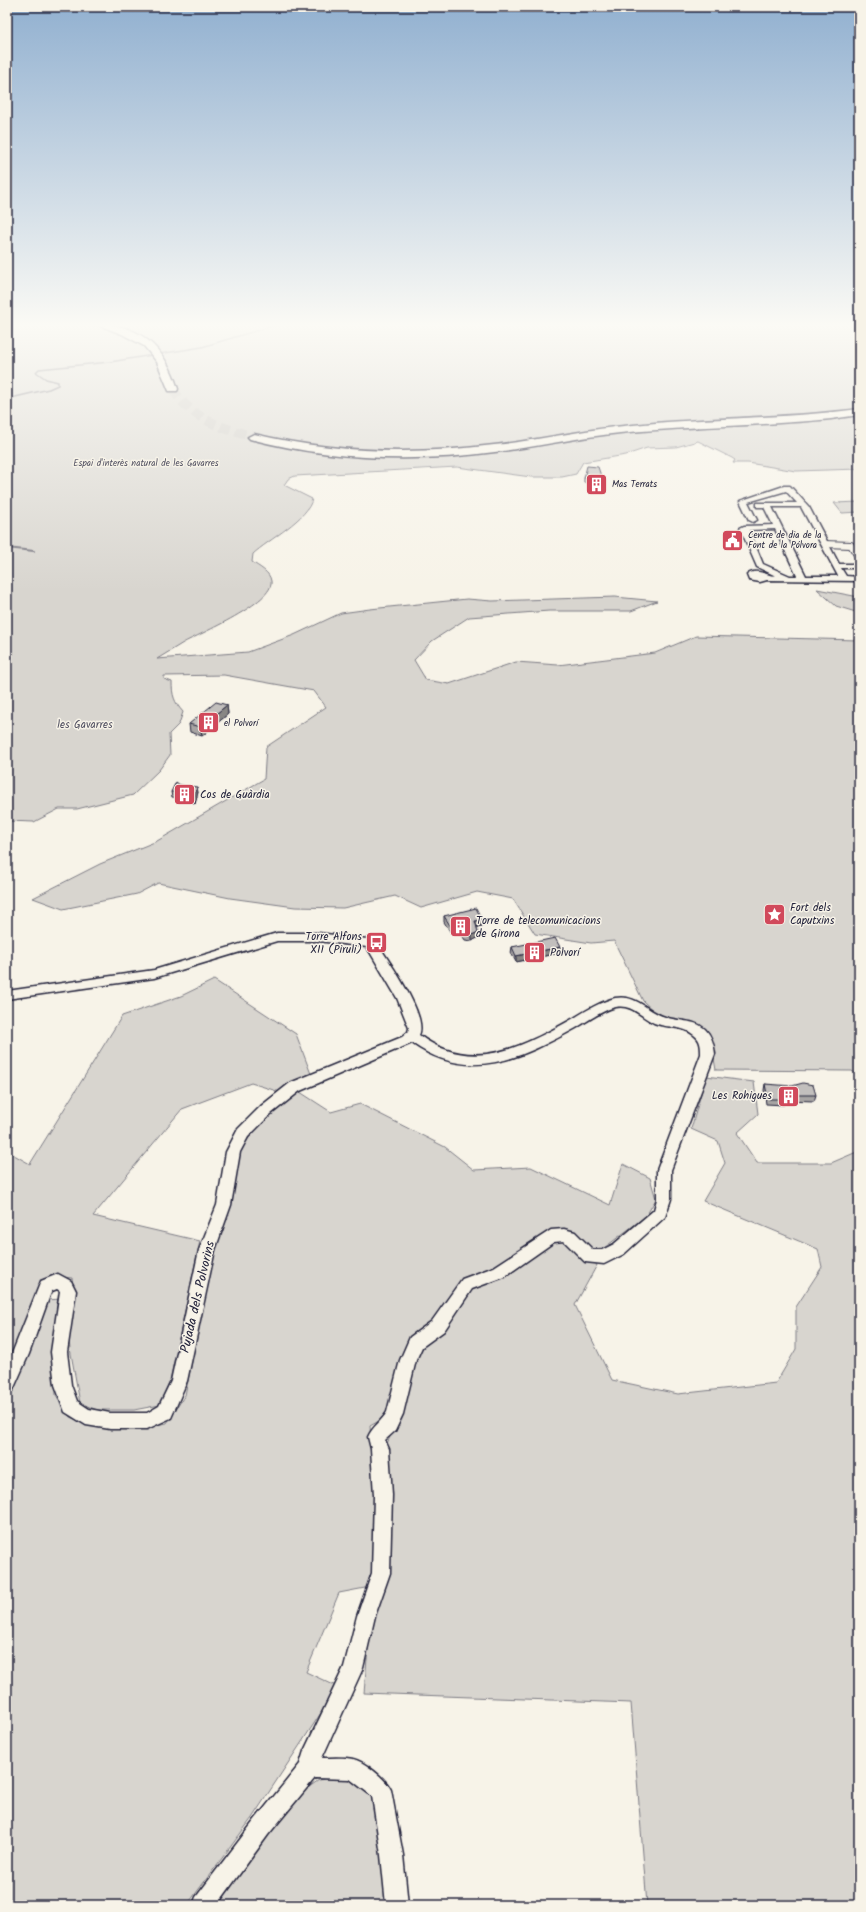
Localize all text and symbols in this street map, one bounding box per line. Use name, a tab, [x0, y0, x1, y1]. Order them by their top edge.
park label: Espai d'interès natural de les Gavarres	[73, 456, 219, 471]
building icon: Mas Terrats	[584, 471, 610, 497]
place label: Mas Terrats	[612, 477, 657, 492]
public building icon: Centre de dia de la Font de la Pólvora	[720, 527, 746, 553]
place label: Centre de dia de la Font de la Pólvora	[748, 528, 822, 553]
building icon: el Polvorí	[196, 710, 222, 736]
park label: les Gavarres	[57, 716, 113, 734]
place label: el Polvorí	[224, 716, 260, 731]
building icon: Cos de Guàrdia	[172, 782, 198, 808]
place label: Cos de Guàrdia	[200, 786, 270, 804]
place label: Fort dels Caputxins	[790, 899, 835, 930]
place icon: Fort dels Caputxins	[761, 901, 787, 927]
place label: Torre de telecomunicacions de Girona	[476, 912, 601, 943]
building icon: Torre de telecomunicacions de Girona	[448, 914, 474, 940]
place label: Torre Alfons XII (Piruli)	[305, 928, 362, 959]
bus stop icon: Torre Alfons XII (Piruli)	[364, 930, 390, 956]
building icon: Polvorí	[522, 940, 548, 966]
place label: Polvorí	[550, 944, 582, 962]
building icon: Les Rohigues	[775, 1083, 801, 1109]
place label: Les Rohigues	[712, 1087, 772, 1105]
street label: Pujada dels Polvorins	[175, 1239, 221, 1355]

